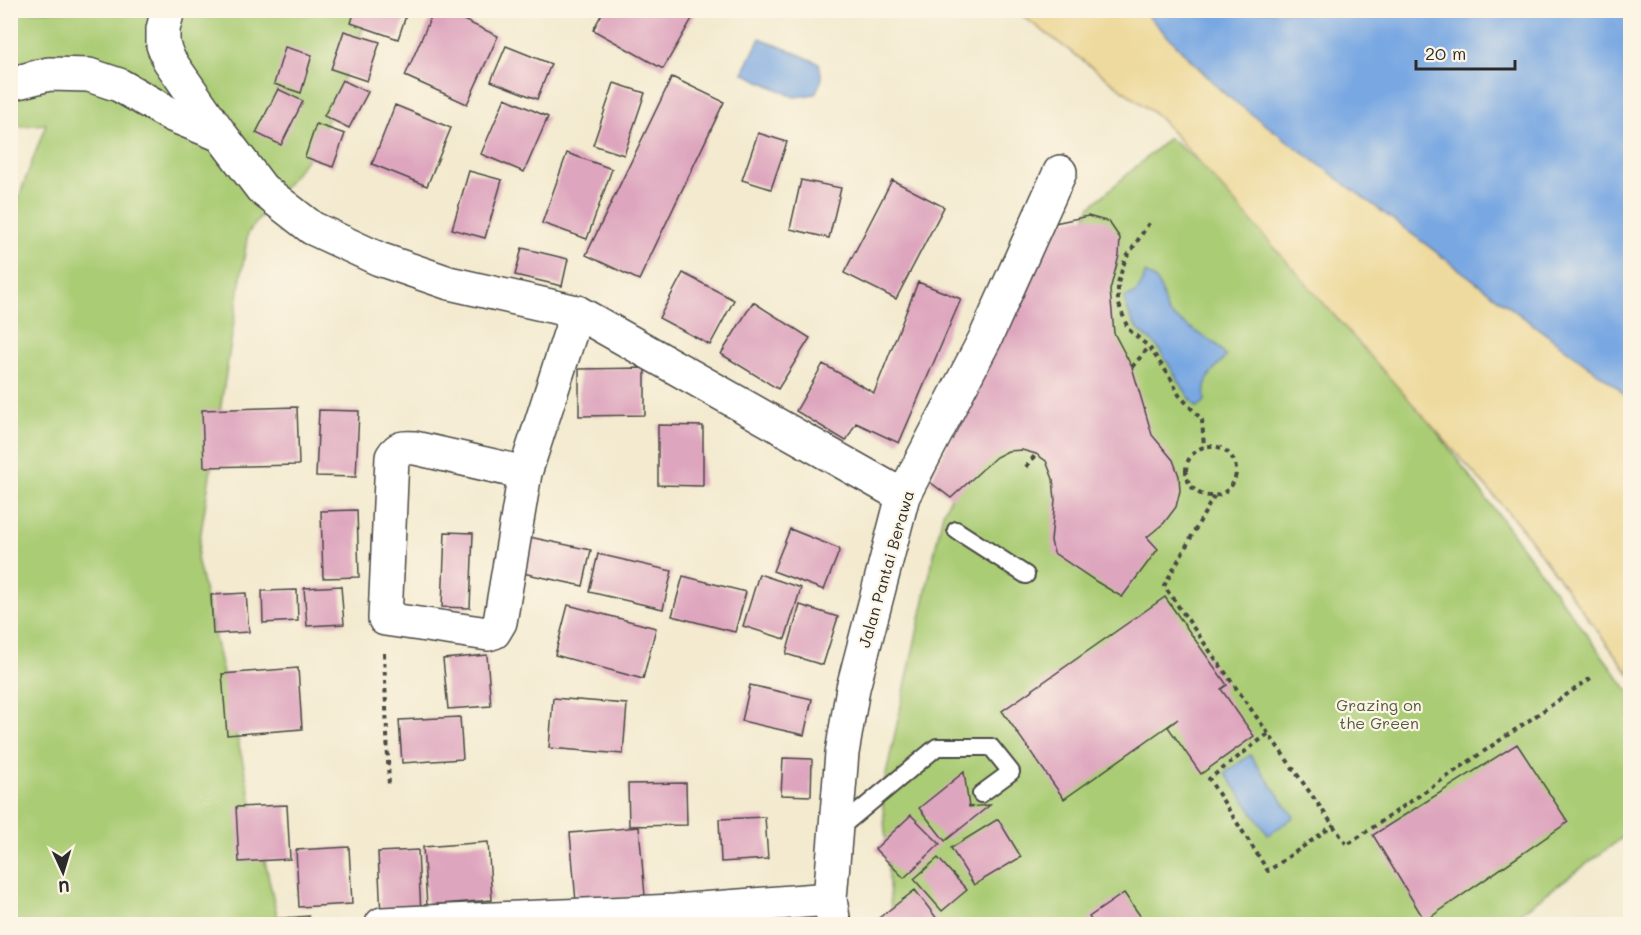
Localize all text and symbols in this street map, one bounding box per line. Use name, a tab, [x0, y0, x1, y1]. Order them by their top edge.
scale bar	[1416, 33, 1515, 71]
text: 20 m	[1425, 41, 1466, 65]
street label: Jalan Pantai Berawa	[853, 488, 918, 650]
park label: Grazing on the Green	[1336, 694, 1422, 733]
north arrow	[33, 842, 93, 902]
text: U	[58, 877, 70, 898]

